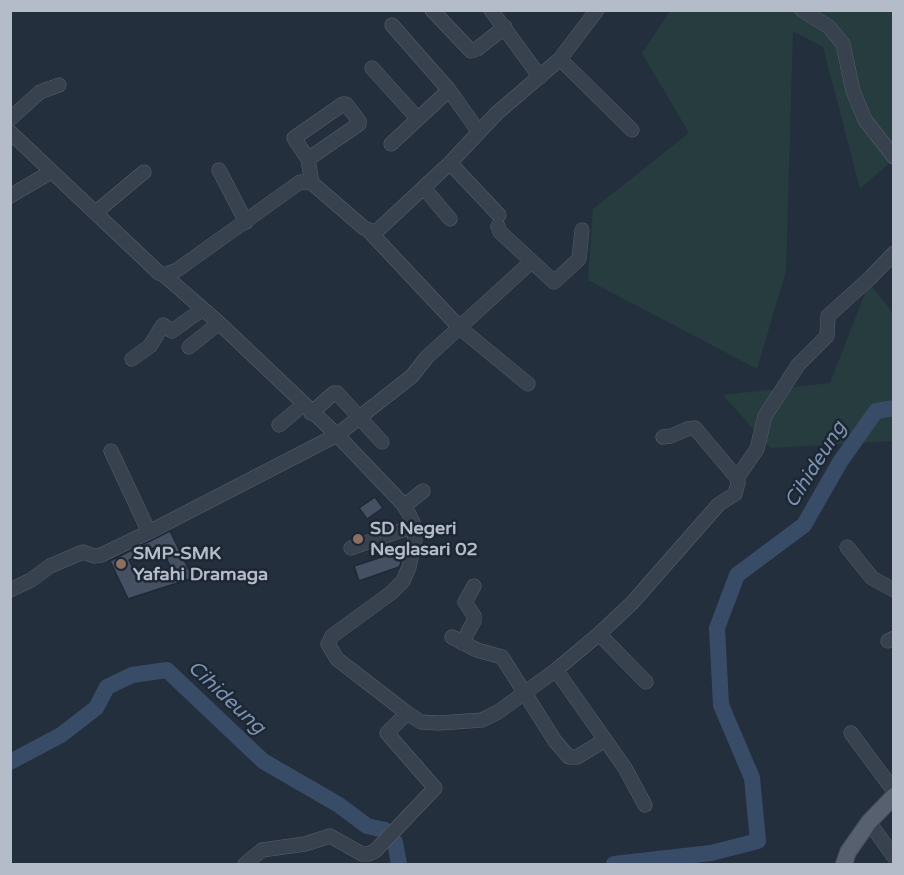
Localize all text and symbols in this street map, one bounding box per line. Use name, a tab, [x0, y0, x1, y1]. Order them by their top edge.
water label: Cihideung	[780, 418, 852, 512]
place label: SD Negeri Neglasari 02	[370, 518, 478, 560]
marker: SD Negeri Neglasari 02	[351, 532, 365, 546]
place label: SMP-SMK Yafahi Dramaga	[133, 543, 268, 586]
marker: SMP-SMK Yafahi Dramaga	[114, 557, 128, 571]
water label: Cihideung	[182, 656, 270, 740]

